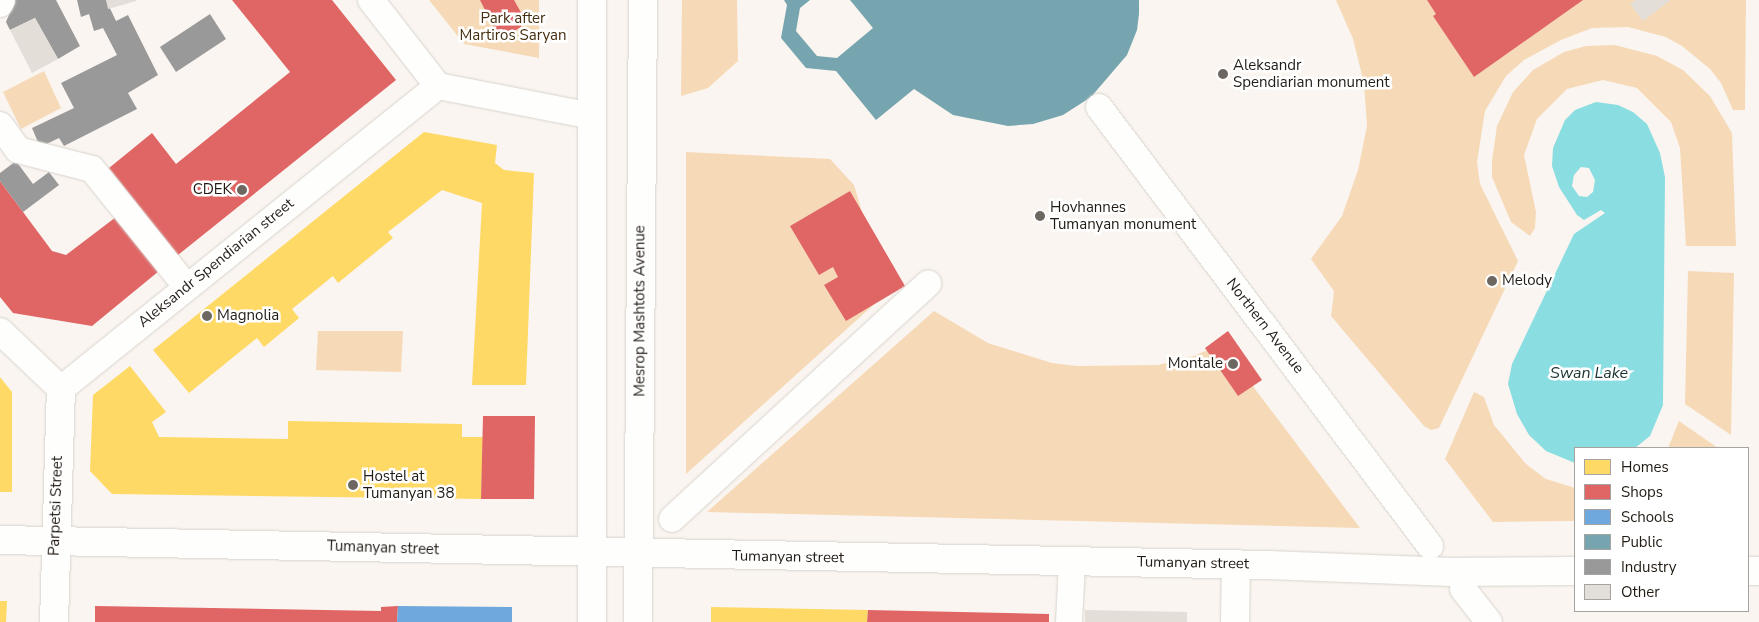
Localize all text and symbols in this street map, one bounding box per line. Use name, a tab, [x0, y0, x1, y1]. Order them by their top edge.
park label: Park after Martiros Saryan	[460, 9, 566, 44]
place label: Aleksandr Spendiarian monument	[1233, 56, 1390, 91]
marker: Aleksandr Spendiarian monument	[1217, 68, 1229, 80]
place label: CDEK	[193, 181, 232, 199]
marker: CDEK	[236, 184, 248, 196]
street label: Aleksandr Spendiarian street	[135, 195, 297, 331]
place label: Hovhannes Tumanyan monument	[1050, 198, 1196, 233]
marker: Hovhannes Tumanyan monument	[1034, 210, 1046, 222]
street label: Mesrop Mashtots Avenue	[631, 225, 649, 397]
place label: Melody	[1502, 272, 1552, 290]
street label: Northern Avenue	[1222, 275, 1308, 377]
marker: Melody	[1486, 275, 1498, 287]
place label: Magnolia	[217, 307, 279, 325]
marker: Magnolia	[201, 310, 213, 322]
place label: Montale	[1168, 355, 1223, 373]
marker: Montale	[1227, 358, 1239, 370]
water label: Swan Lake	[1550, 363, 1628, 383]
legend	[1574, 447, 1749, 612]
street label: Parpetsi Street	[45, 456, 67, 556]
text: Homes	[1621, 457, 1669, 477]
place label: Hostel at Tumanyan 38	[363, 467, 454, 502]
marker: Hostel at Tumanyan 38	[347, 479, 359, 491]
text: Shops	[1621, 482, 1663, 502]
text: Schools	[1621, 507, 1674, 527]
text: Public	[1621, 532, 1662, 552]
street label: Tumanyan street	[327, 537, 439, 559]
street label: Tumanyan street	[732, 547, 844, 567]
street label: Tumanyan street	[1137, 553, 1249, 573]
text: Industry	[1621, 557, 1676, 577]
text: Other	[1621, 582, 1660, 602]

